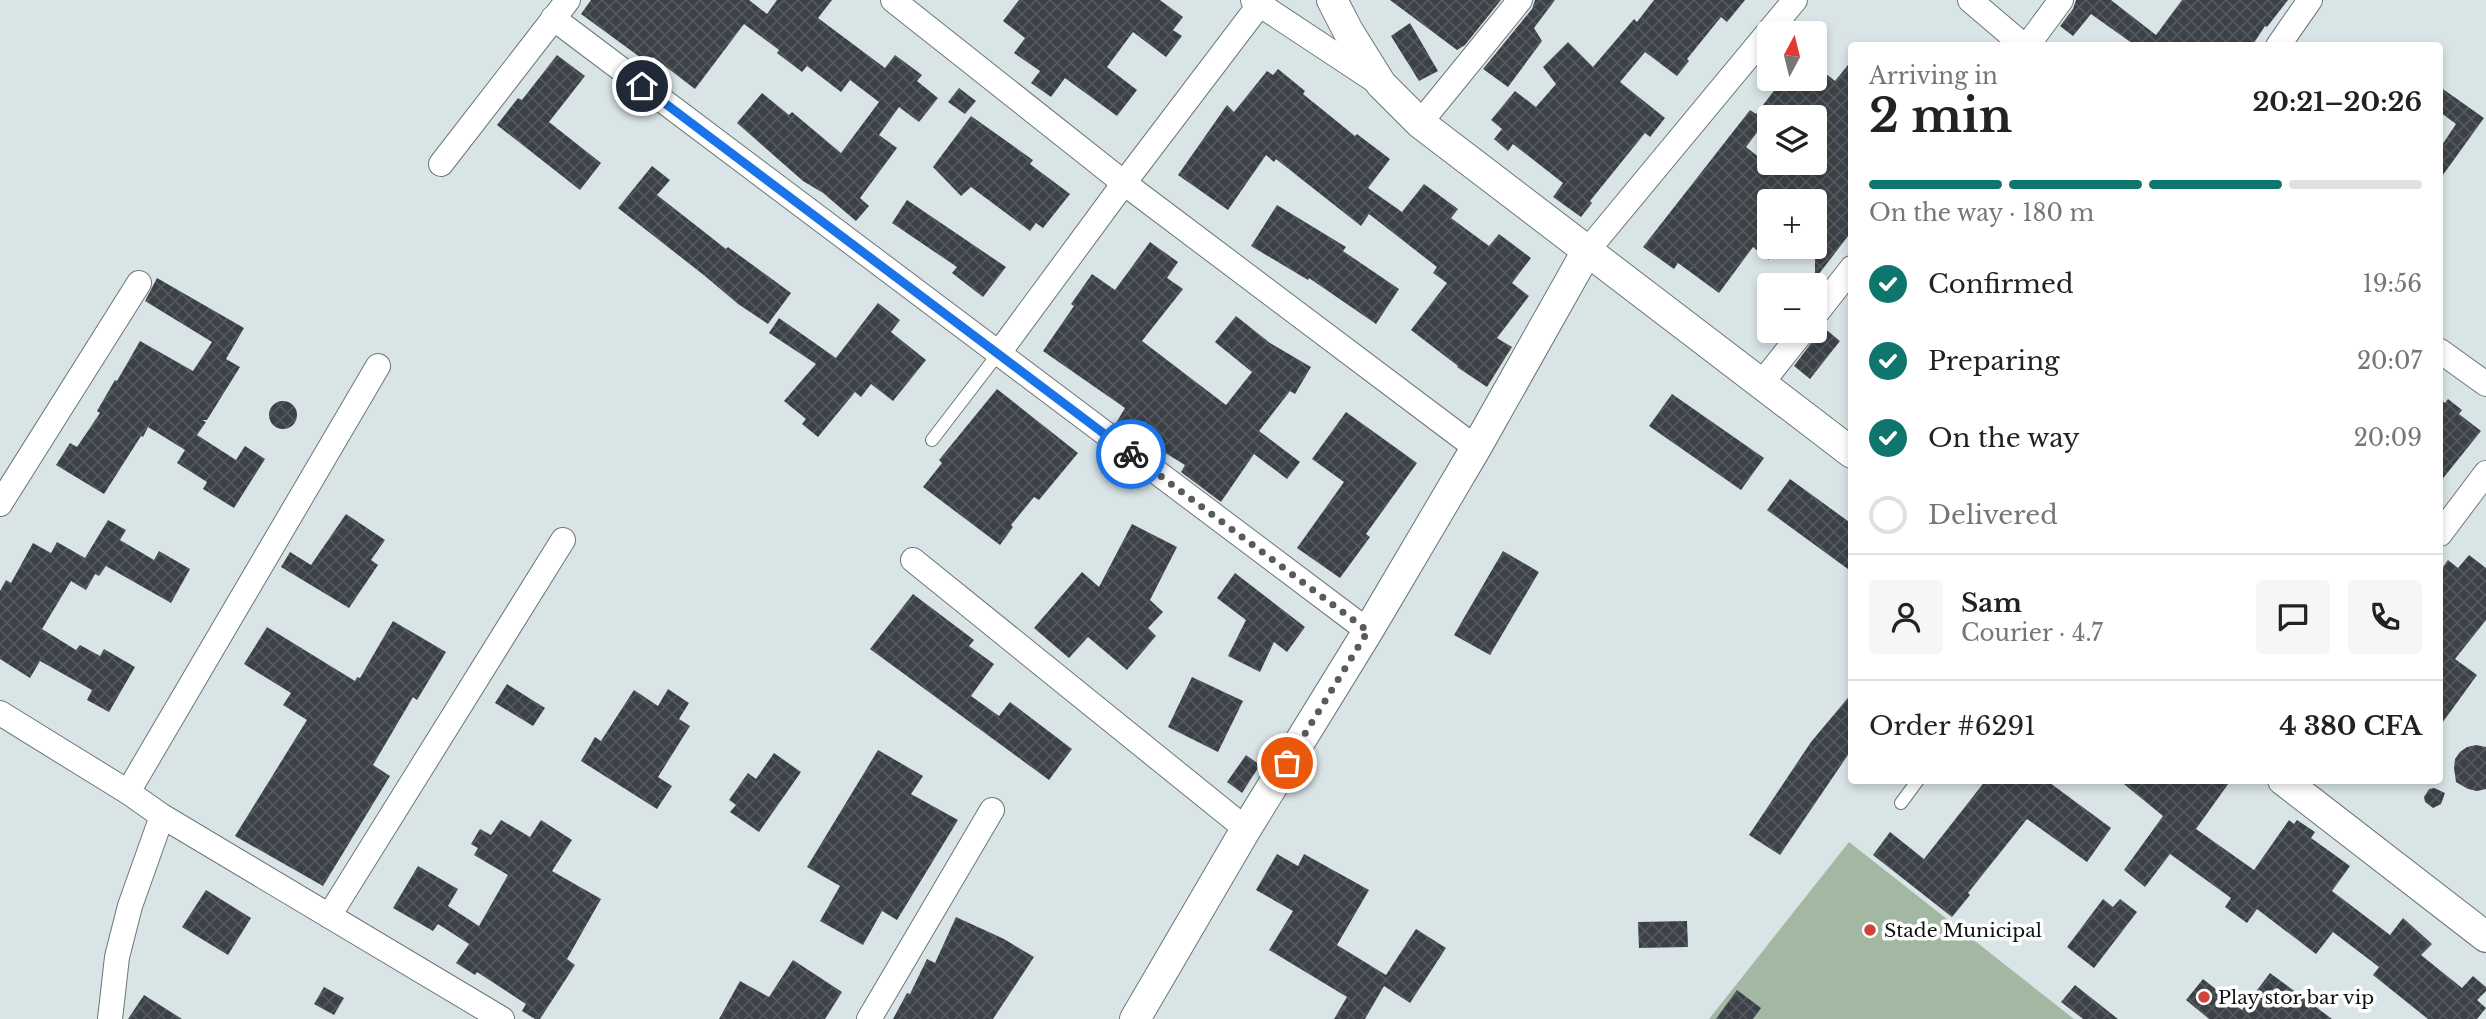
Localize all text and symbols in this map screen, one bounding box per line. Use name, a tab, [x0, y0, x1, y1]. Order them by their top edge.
north arrow	[1757, 21, 1827, 91]
map controls	[1757, 21, 1827, 343]
pin	[612, 56, 672, 116]
text: Arriving in	[1869, 62, 1998, 90]
icon: home	[623, 67, 661, 105]
text: 20:21–20:26	[2252, 86, 2422, 118]
text: 2 min	[1869, 87, 2012, 144]
button: layers	[1757, 105, 1827, 175]
button: +	[1757, 189, 1827, 259]
text: On the way · 180 m	[1869, 199, 2094, 227]
icon: check	[1869, 265, 1907, 303]
text: Confirmed	[1928, 268, 2073, 300]
text: 19:56	[2363, 270, 2422, 298]
button: −	[1757, 273, 1827, 343]
icon: check	[1869, 342, 1907, 380]
text: Preparing	[1928, 345, 2060, 377]
text: 20:07	[2357, 347, 2422, 375]
courier	[1096, 419, 1166, 489]
icon: check	[1869, 419, 1907, 457]
text: On the way	[1928, 422, 2080, 454]
text: 20:09	[2354, 424, 2422, 452]
icon: bike	[1112, 435, 1150, 473]
text: Delivered	[1928, 499, 2058, 531]
button: person	[1869, 580, 1943, 654]
button: chat	[2256, 580, 2330, 654]
button: phone	[2348, 580, 2422, 654]
text: Sam	[1961, 587, 2022, 619]
text: Courier · 4.7	[1961, 619, 2103, 647]
text: Order #6291	[1869, 710, 2036, 742]
text: 4 380 CFA	[2280, 710, 2422, 742]
pin	[1257, 733, 1317, 793]
icon: bag	[1268, 744, 1306, 782]
place label: Stade Municipal	[1884, 919, 2042, 942]
marker: Stade Municipal	[1862, 922, 1878, 938]
place label: Play stor bar vip	[2218, 986, 2374, 1009]
marker: Play stor bar vip	[2196, 989, 2212, 1005]

